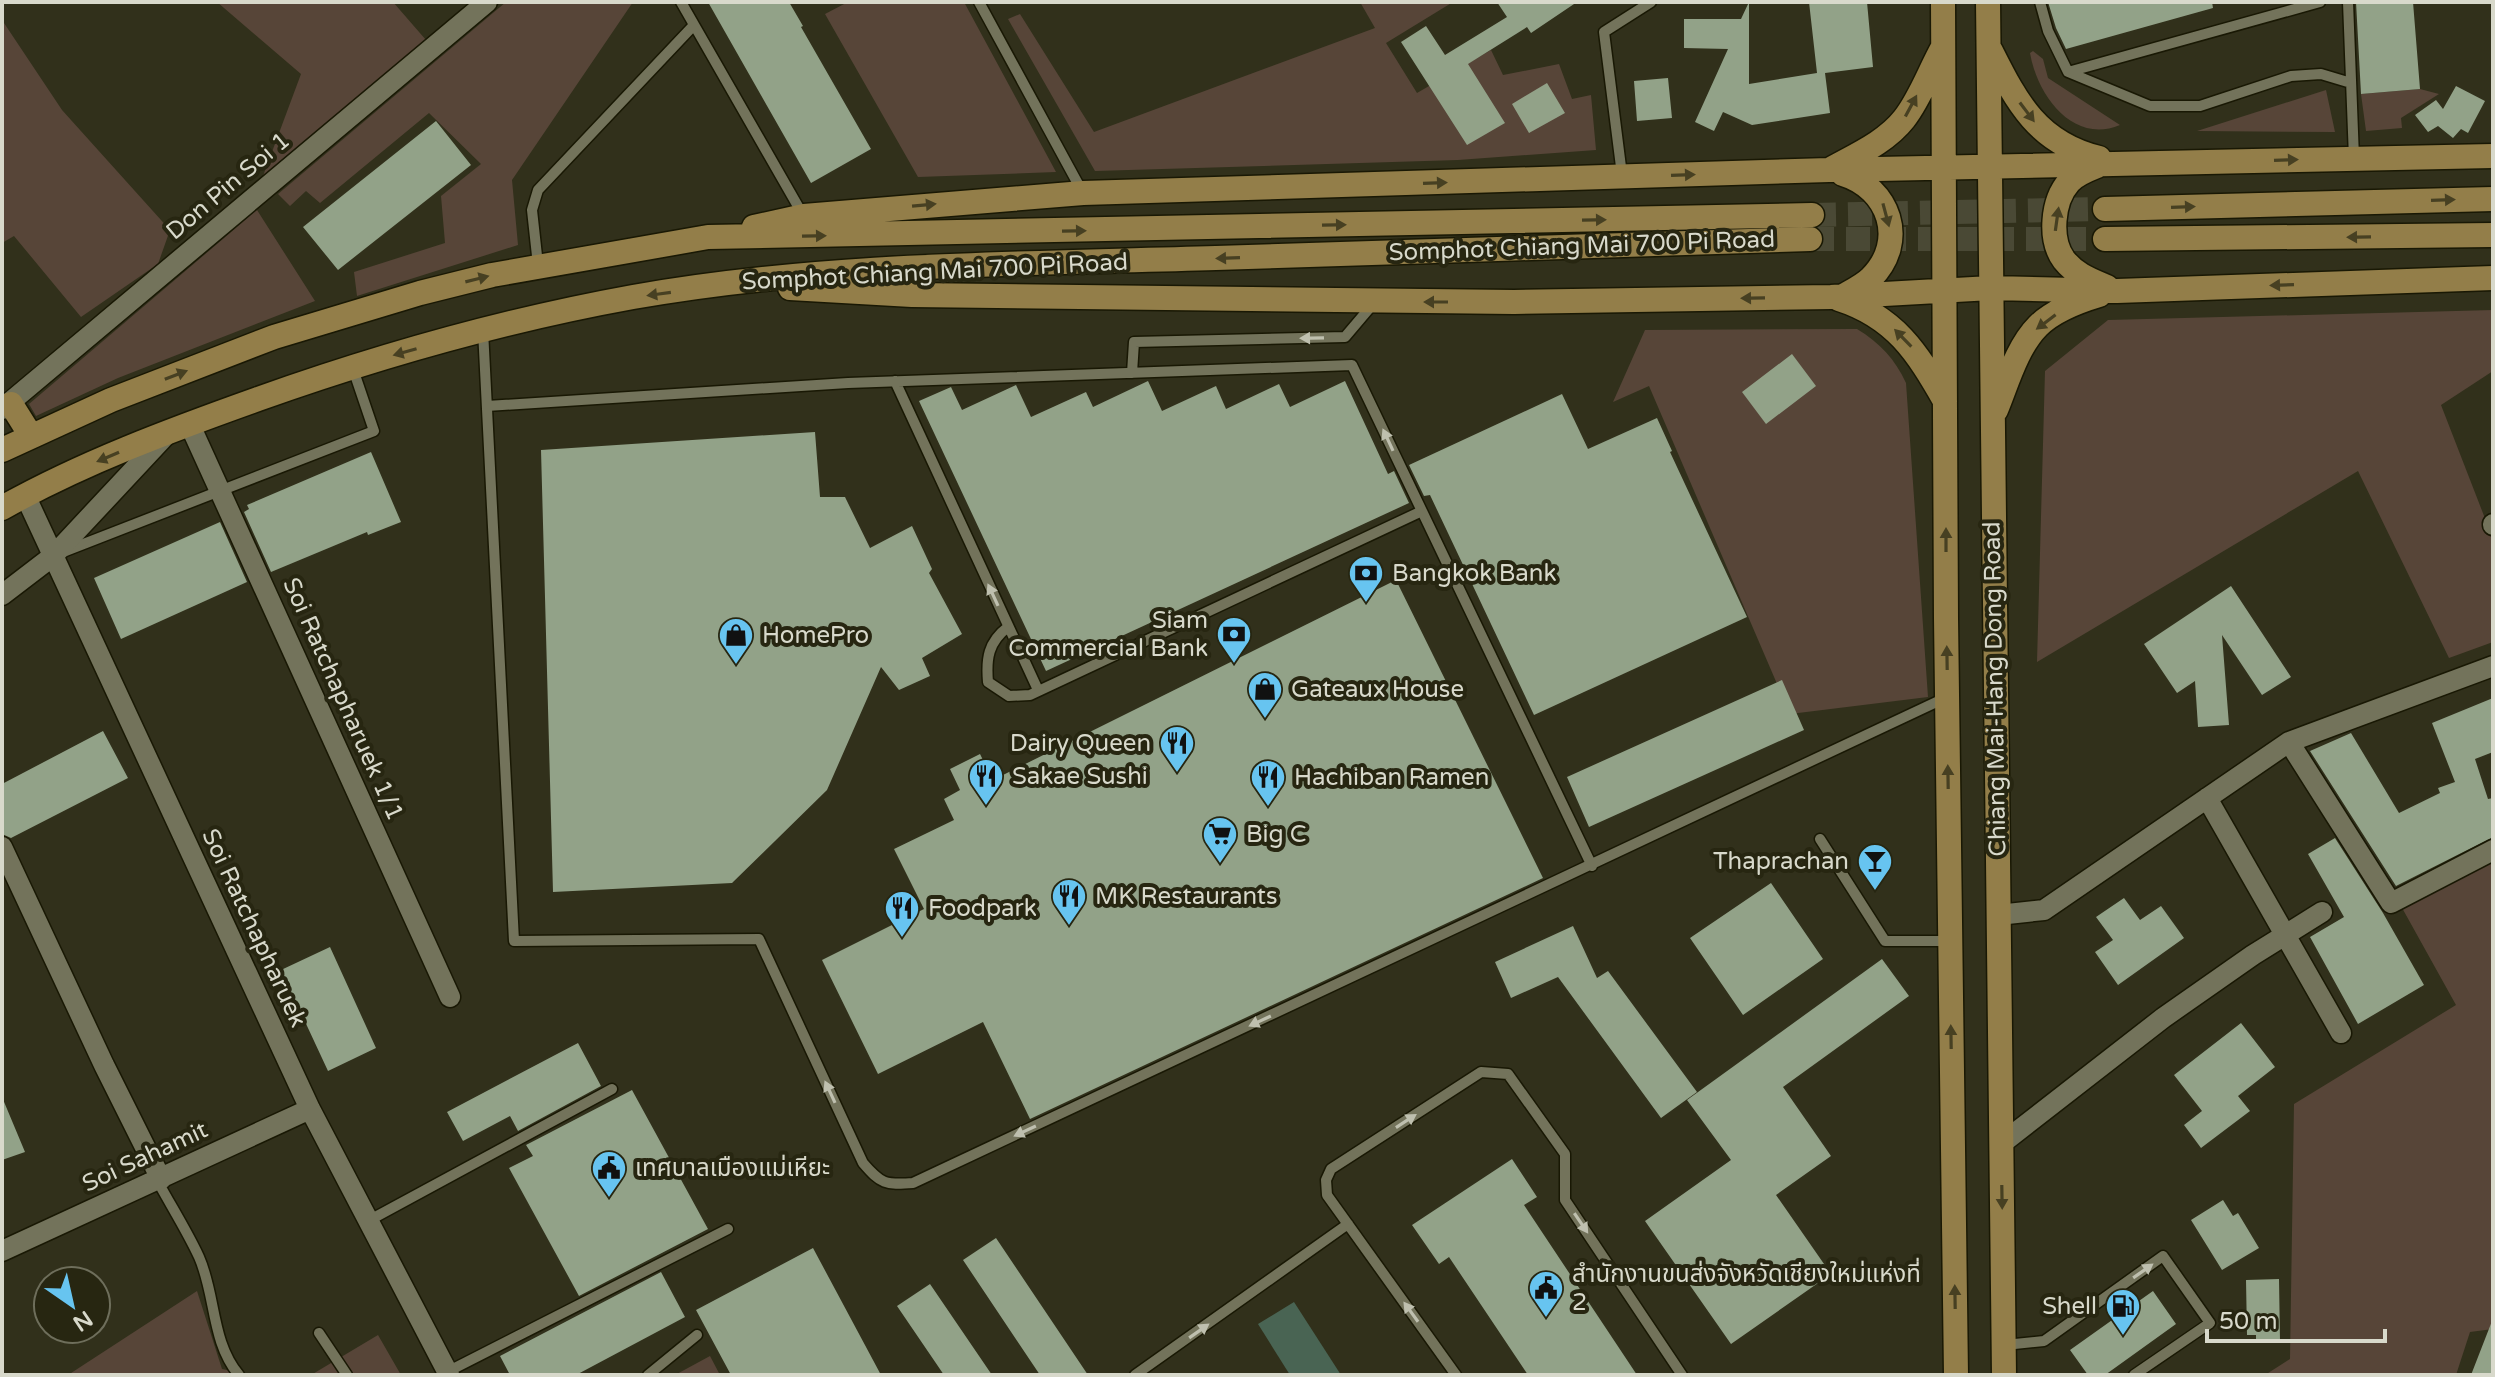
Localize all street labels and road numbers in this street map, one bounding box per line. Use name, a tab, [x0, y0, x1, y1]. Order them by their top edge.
street label: Don Pin Soi 1	[160, 126, 296, 246]
street label: Somphot Chiang Mai 700 Pi Road	[1388, 225, 1776, 267]
street label: Somphot Chiang Mai 700 Pi Road	[741, 247, 1129, 297]
street label: Chiang Mai-Hang Dong Road	[1978, 521, 2012, 857]
street label: Soi Ratchapharuek 1/1	[276, 573, 410, 825]
street label: Soi Ratchapharuek	[195, 824, 313, 1032]
street label: Soi Sahamit	[78, 1115, 212, 1199]

